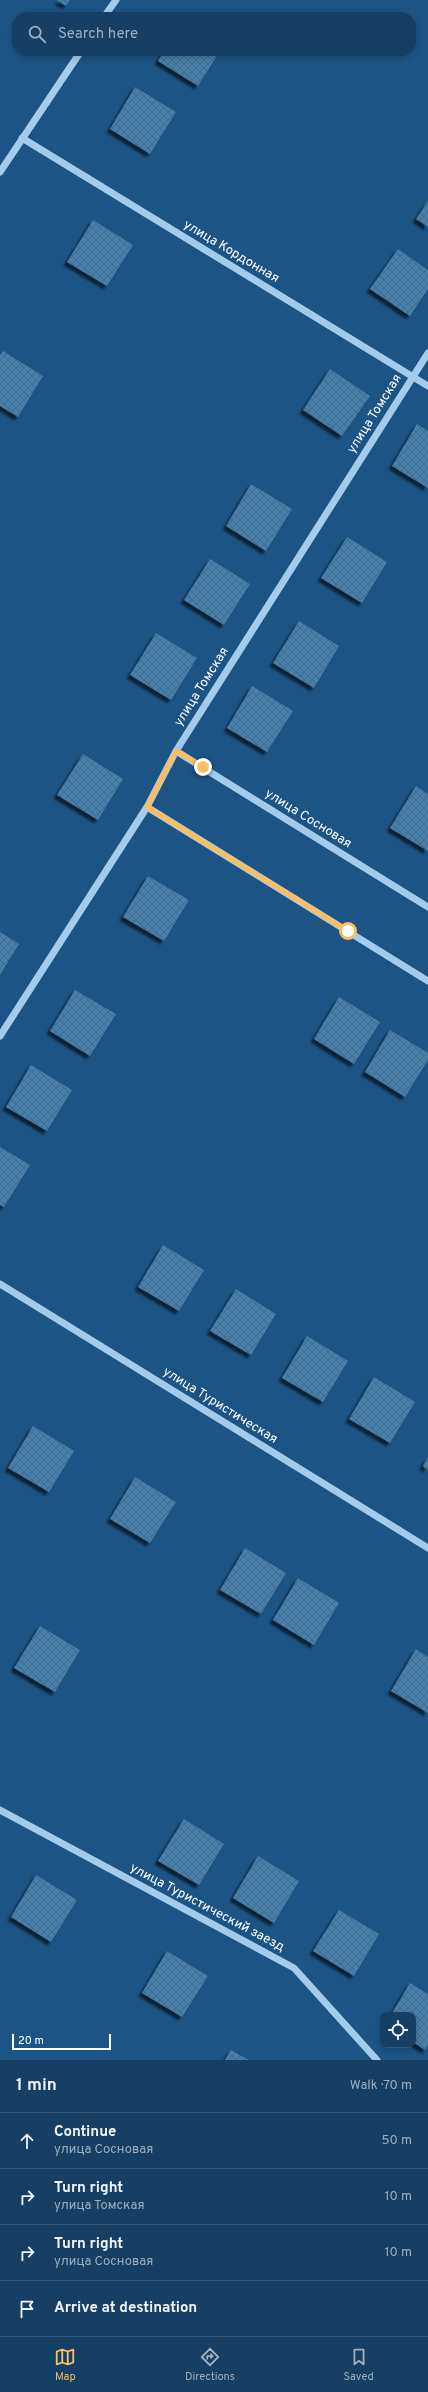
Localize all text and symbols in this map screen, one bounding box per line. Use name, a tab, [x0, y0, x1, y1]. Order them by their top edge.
search box	[12, 12, 416, 56]
icon: search	[26, 23, 48, 45]
text: Search here	[58, 25, 138, 44]
street label: улица Кордонная	[180, 217, 282, 287]
street label: улица Томская	[344, 371, 406, 457]
street label: улица Томская	[171, 644, 233, 730]
route end	[194, 758, 212, 776]
street label: улица Сосновая	[262, 786, 354, 852]
route start	[339, 922, 357, 940]
street label: улица Туристическая	[160, 1364, 280, 1448]
street label: улица Туристический заезд	[127, 1860, 287, 1956]
map controls	[380, 2012, 416, 2048]
button: locate	[380, 2012, 416, 2048]
scale bar	[12, 2032, 111, 2051]
text: 20 m	[18, 2034, 44, 2048]
text: 1 min	[16, 2075, 57, 2097]
text: Walk · 70 m	[350, 2078, 412, 2094]
text: Continue	[54, 2123, 116, 2142]
icon: ahead	[16, 2130, 38, 2152]
text: 50 m	[382, 2133, 412, 2149]
text: улица Сосновая	[54, 2142, 153, 2158]
text: Turn right	[54, 2179, 123, 2198]
icon: right	[16, 2186, 38, 2208]
text: 10 m	[385, 2189, 412, 2205]
text: улица Томская	[54, 2198, 145, 2214]
text: Turn right	[54, 2235, 123, 2254]
icon: right	[16, 2242, 38, 2264]
text: 10 m	[385, 2245, 412, 2261]
text: улица Сосновая	[54, 2254, 153, 2270]
icon: arrive	[16, 2298, 38, 2320]
text: Arrive at destination	[54, 2299, 197, 2318]
tab: Map	[54, 2346, 76, 2384]
tab: Directions	[185, 2346, 235, 2384]
tab: Saved	[343, 2346, 374, 2384]

